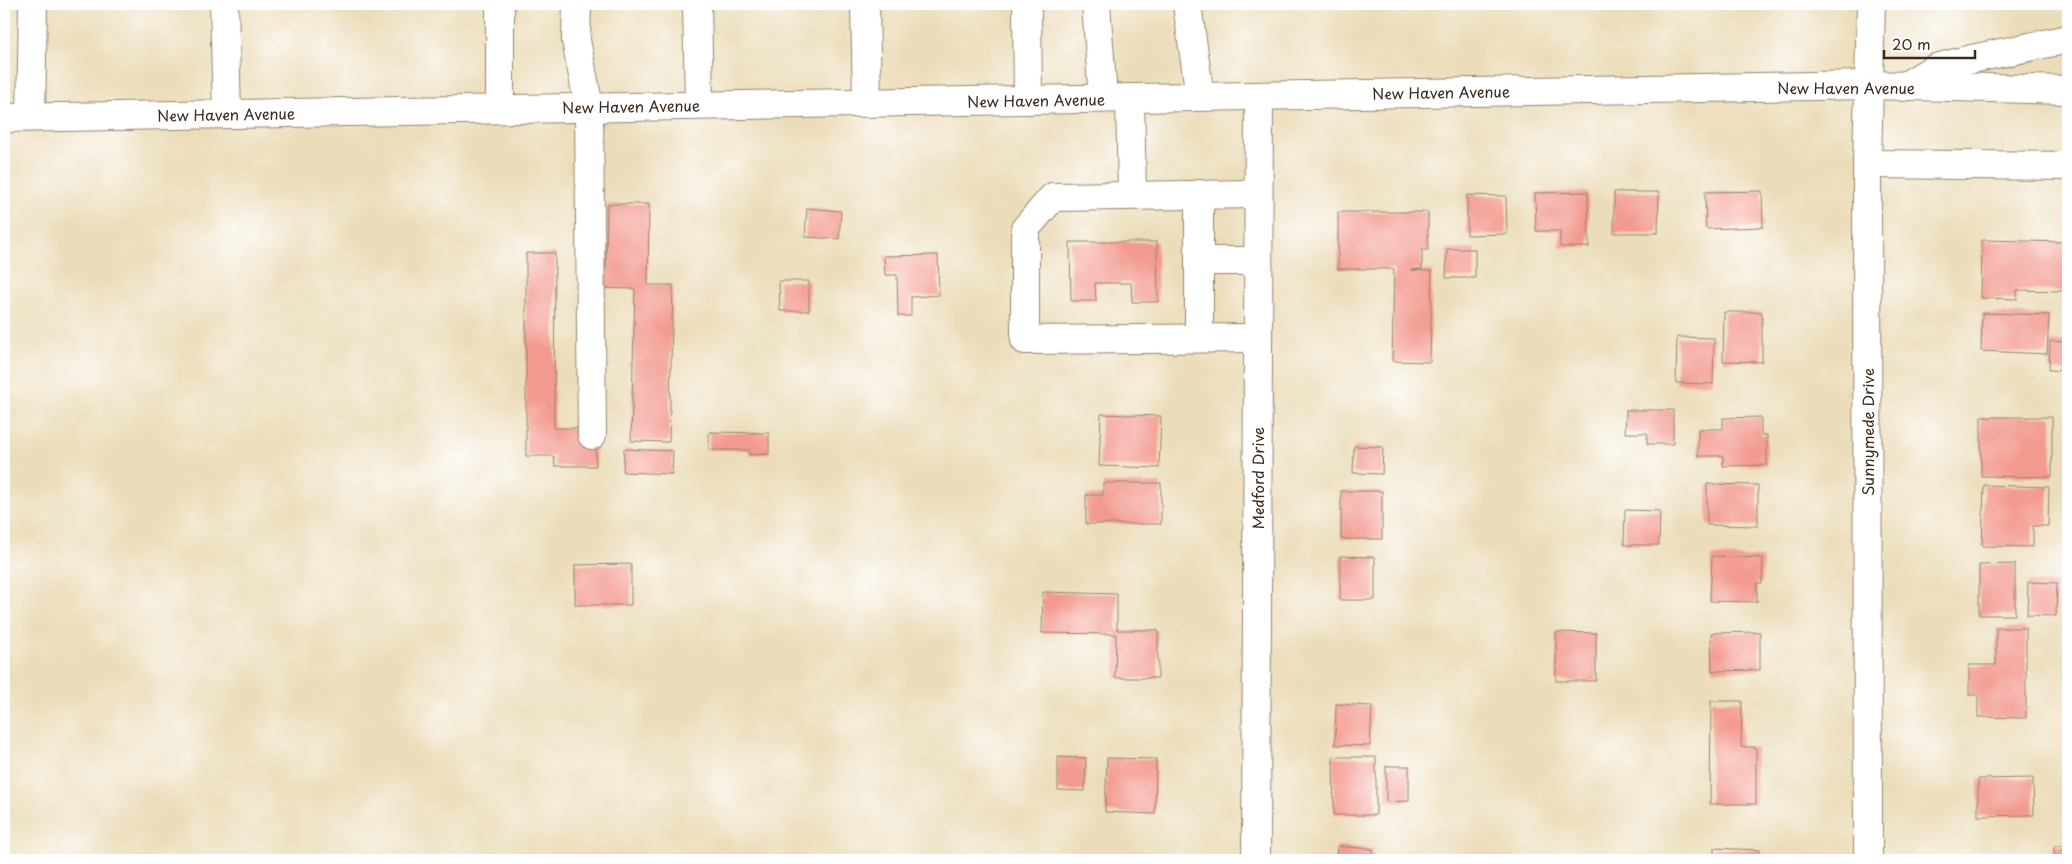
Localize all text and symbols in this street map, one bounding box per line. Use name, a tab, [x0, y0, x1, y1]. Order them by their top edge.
scale bar	[1884, 28, 1976, 60]
text: 20 m	[1892, 32, 1931, 55]
street label: New Haven Avenue	[1777, 76, 1915, 99]
street label: New Haven Avenue	[1372, 79, 1510, 105]
street label: New Haven Avenue	[967, 87, 1105, 113]
street label: New Haven Avenue	[562, 93, 700, 119]
street label: New Haven Avenue	[157, 101, 295, 127]
street label: Sunnymede Drive	[1856, 368, 1879, 496]
street label: Medford Drive	[1246, 427, 1269, 529]

